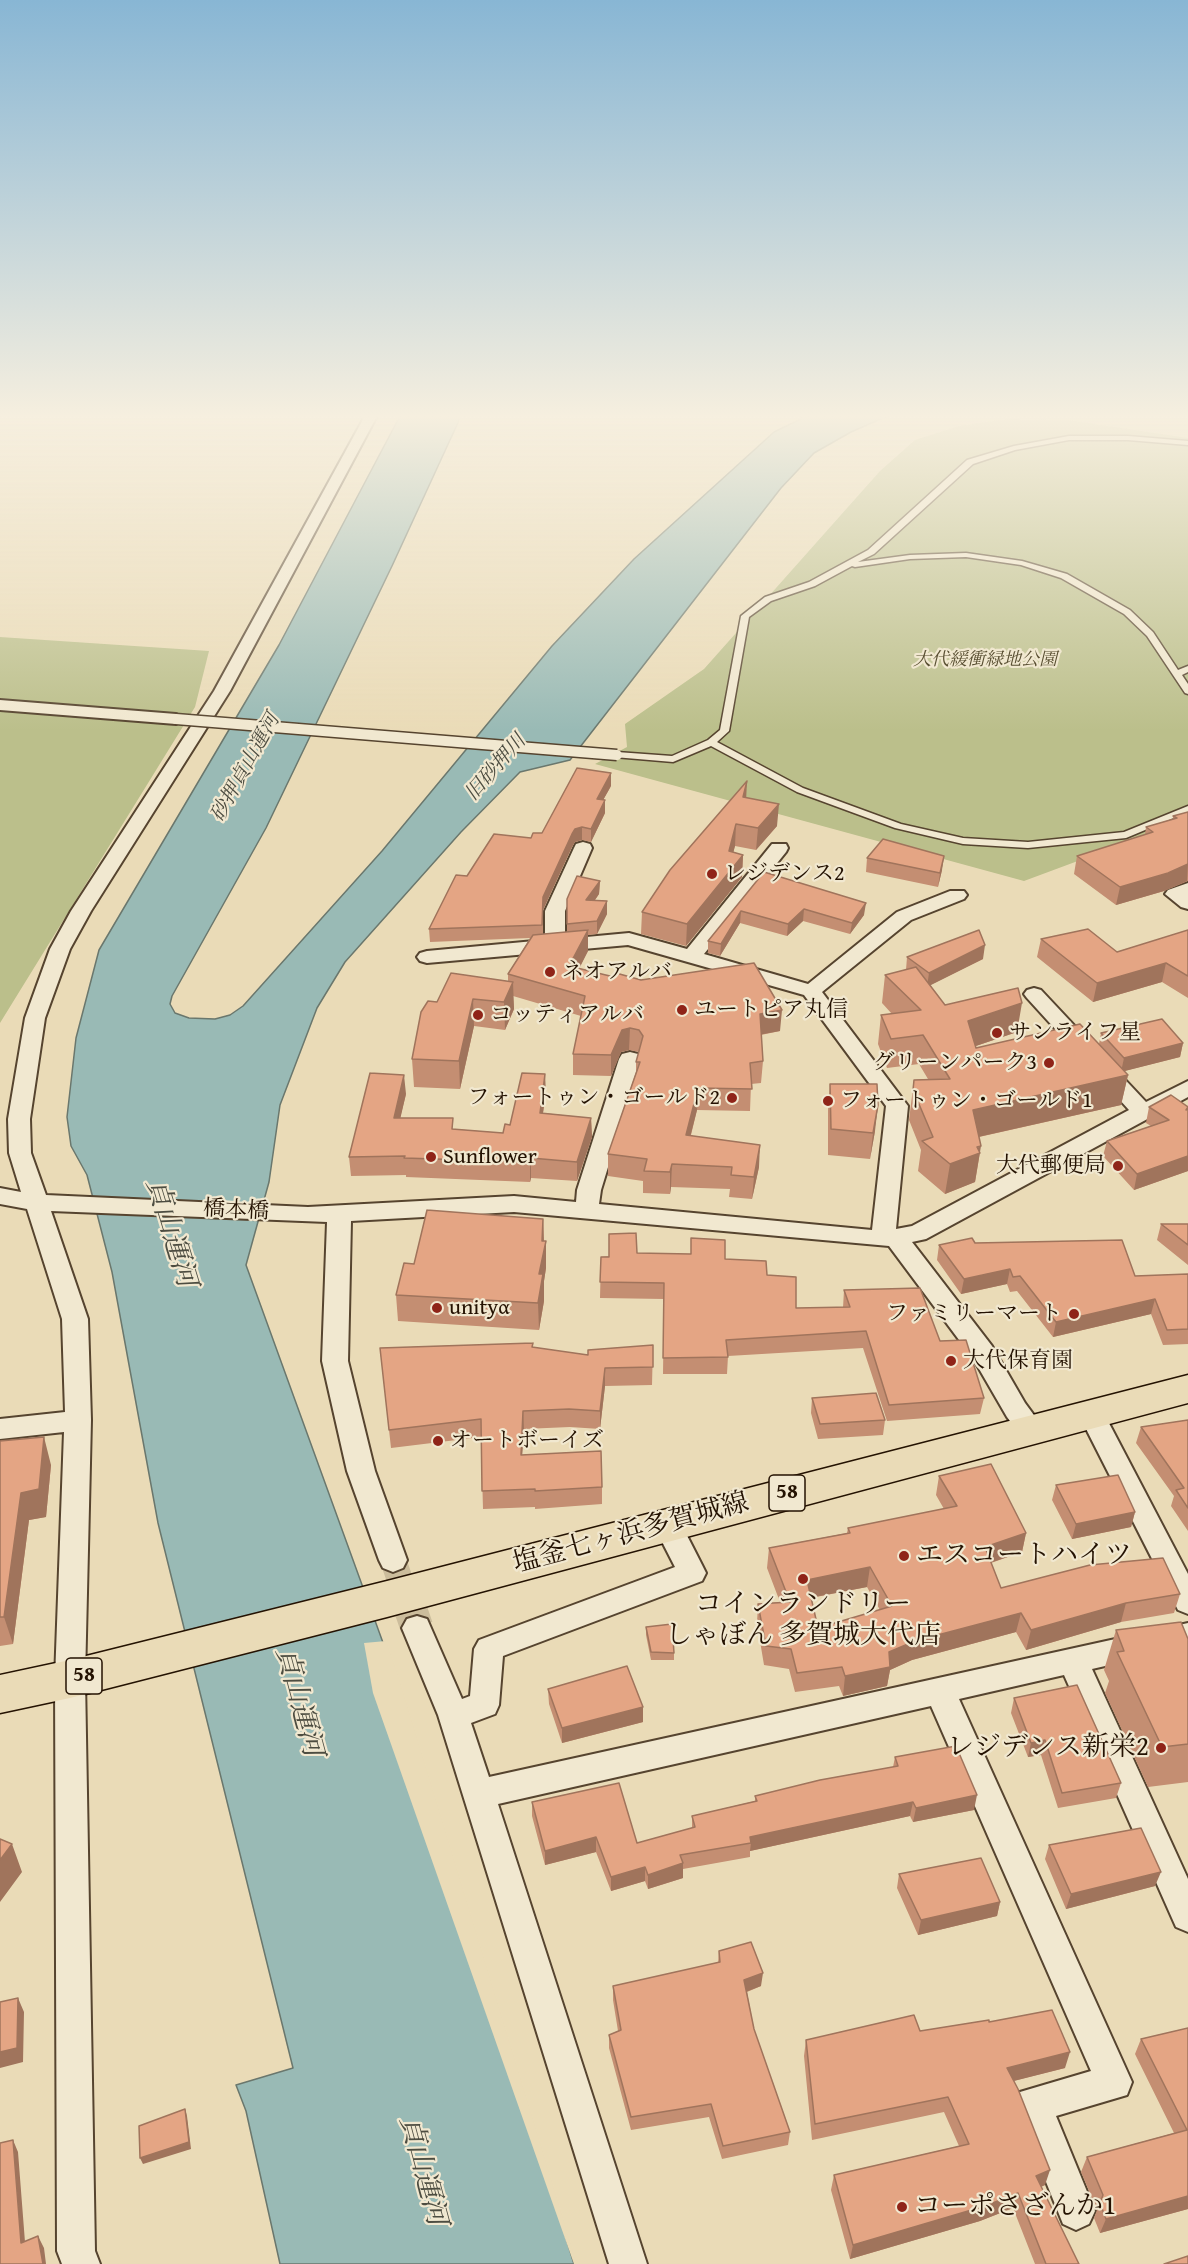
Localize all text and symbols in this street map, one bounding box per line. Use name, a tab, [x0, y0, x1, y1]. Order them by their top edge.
park label: 大代緩衝緑地公園	[913, 649, 1057, 671]
water label: 砂押貞山運河	[206, 710, 286, 826]
water label: 旧砂押川	[461, 730, 531, 806]
place label: レジデンス2	[724, 861, 845, 887]
marker: レジデンス2	[705, 867, 719, 881]
place label: ネオアルバ	[562, 959, 672, 985]
marker: ネオアルバ	[543, 965, 557, 979]
place label: ユートピア丸信	[694, 997, 848, 1023]
place label: コッティアルバ	[490, 1002, 644, 1028]
marker: ユートピア丸信	[675, 1003, 689, 1017]
marker: コッティアルバ	[471, 1008, 485, 1022]
place label: サンライフ星	[1009, 1020, 1141, 1046]
marker: サンライフ星	[990, 1026, 1004, 1040]
place label: グリーンパーク3	[872, 1050, 1037, 1076]
marker: グリーンパーク3	[1042, 1056, 1056, 1070]
place label: フォートゥン・ゴールド2	[467, 1085, 720, 1111]
place label: フォートゥン・ゴールド1	[840, 1088, 1093, 1114]
marker: フォートゥン・ゴールド2	[725, 1091, 739, 1105]
marker: フォートゥン・ゴールド1	[821, 1094, 835, 1108]
place label: Sunflower	[443, 1144, 537, 1170]
marker: Sunflower	[424, 1150, 438, 1164]
place label: 大代郵便局	[996, 1153, 1106, 1179]
marker: 大代郵便局	[1111, 1159, 1125, 1173]
water label: 貞山運河	[138, 1175, 202, 1291]
street label: 橋本橋	[202, 1196, 270, 1226]
place label: unityα	[449, 1295, 510, 1321]
marker: unityα	[430, 1301, 444, 1315]
place label: ファミリーマート	[886, 1301, 1062, 1327]
marker: ファミリーマート	[1067, 1307, 1081, 1321]
place label: 大代保育園	[963, 1348, 1073, 1374]
marker: 大代保育園	[944, 1354, 958, 1368]
place label: オートボーイズ	[450, 1428, 604, 1454]
marker: オートボーイズ	[431, 1434, 445, 1448]
road number: 58	[769, 1475, 805, 1511]
street label: 塩釜七ヶ浜多賀城線	[509, 1487, 753, 1581]
place label: エスコートハイツ	[916, 1540, 1132, 1572]
marker: エスコートハイツ	[897, 1549, 911, 1563]
marker: コインランドリー しゃぼん 多賀城大代店	[796, 1572, 810, 1586]
place label: コインランドリー しゃぼん 多賀城大代店	[665, 1589, 941, 1652]
water label: 貞山運河	[267, 1644, 329, 1760]
road number: 58	[66, 1658, 102, 1694]
place label: レジデンス新栄2	[947, 1732, 1149, 1764]
marker: レジデンス新栄2	[1154, 1741, 1168, 1755]
water label: 貞山運河	[391, 2113, 453, 2229]
place label: コーポさざんか1	[914, 2191, 1116, 2223]
marker: コーポさざんか1	[895, 2200, 909, 2214]

